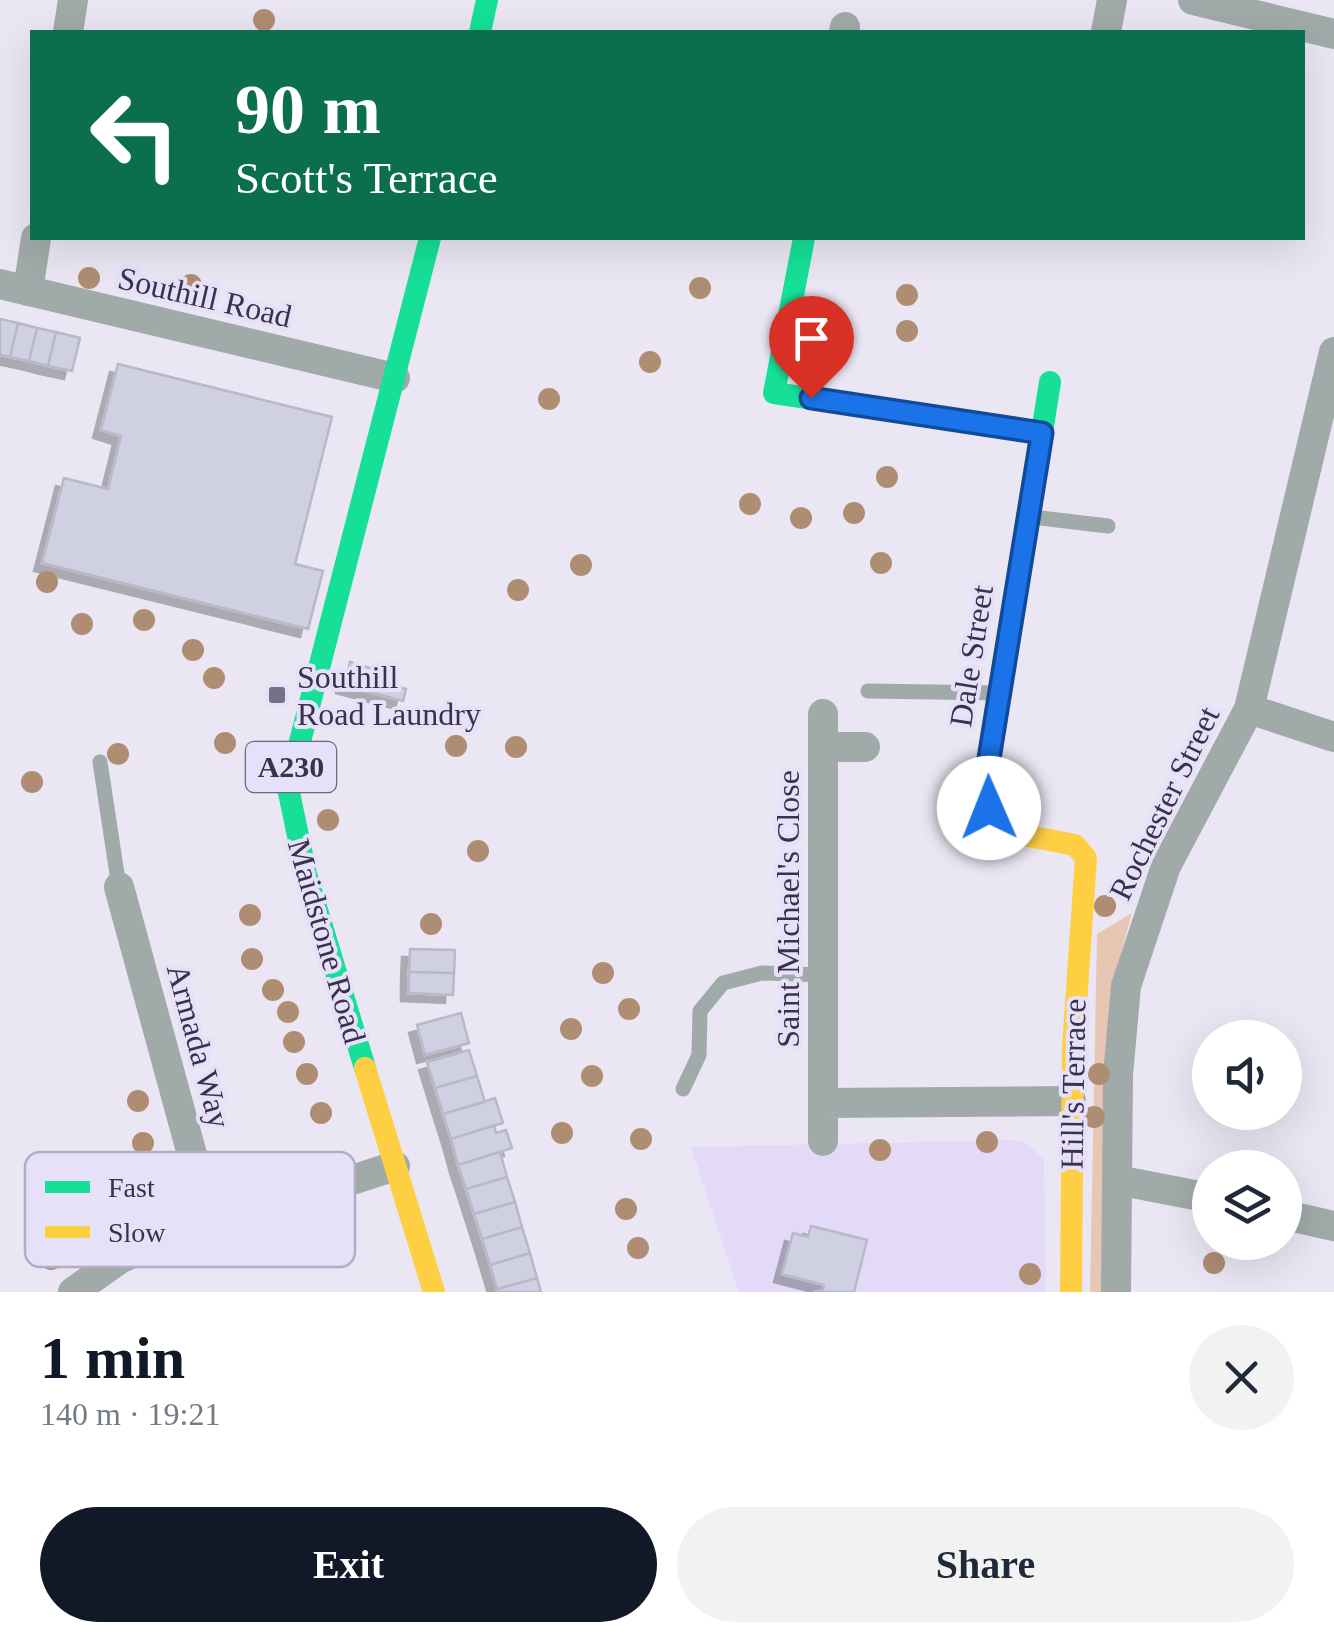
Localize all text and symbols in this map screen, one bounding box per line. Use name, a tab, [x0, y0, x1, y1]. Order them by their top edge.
icon: left	[70, 70, 200, 200]
text: 90 m	[235, 71, 381, 148]
text: Scott's Terrace	[235, 153, 498, 203]
street label: Southill Road	[115, 260, 295, 334]
pin	[769, 296, 854, 399]
icon: arrive	[784, 311, 839, 366]
street label: Dale Street	[942, 582, 1000, 729]
place label: Southill Road Laundry	[297, 659, 481, 732]
marker: Southill Road Laundry	[266, 684, 288, 706]
street label: Rochester Street	[1102, 700, 1226, 906]
road number: A230	[246, 742, 336, 792]
position arrow	[937, 756, 1041, 860]
street label: Saint Michael's Close	[770, 770, 806, 1048]
street label: Maidstone Road	[281, 835, 373, 1047]
street label: Armada Way	[160, 960, 238, 1132]
street label: Hill's Terrace	[1054, 998, 1092, 1170]
map controls	[1192, 1020, 1302, 1260]
button: sound	[1192, 1020, 1302, 1130]
button: layers	[1192, 1150, 1302, 1260]
legend	[25, 1152, 355, 1267]
text: Fast	[108, 1172, 155, 1203]
text: Slow	[108, 1217, 166, 1248]
text: 1 min	[40, 1325, 185, 1391]
button: close	[1189, 1325, 1294, 1430]
text: 140 m · 19:21	[40, 1396, 220, 1432]
button: Exit	[40, 1507, 657, 1622]
button: Share	[677, 1507, 1294, 1622]

